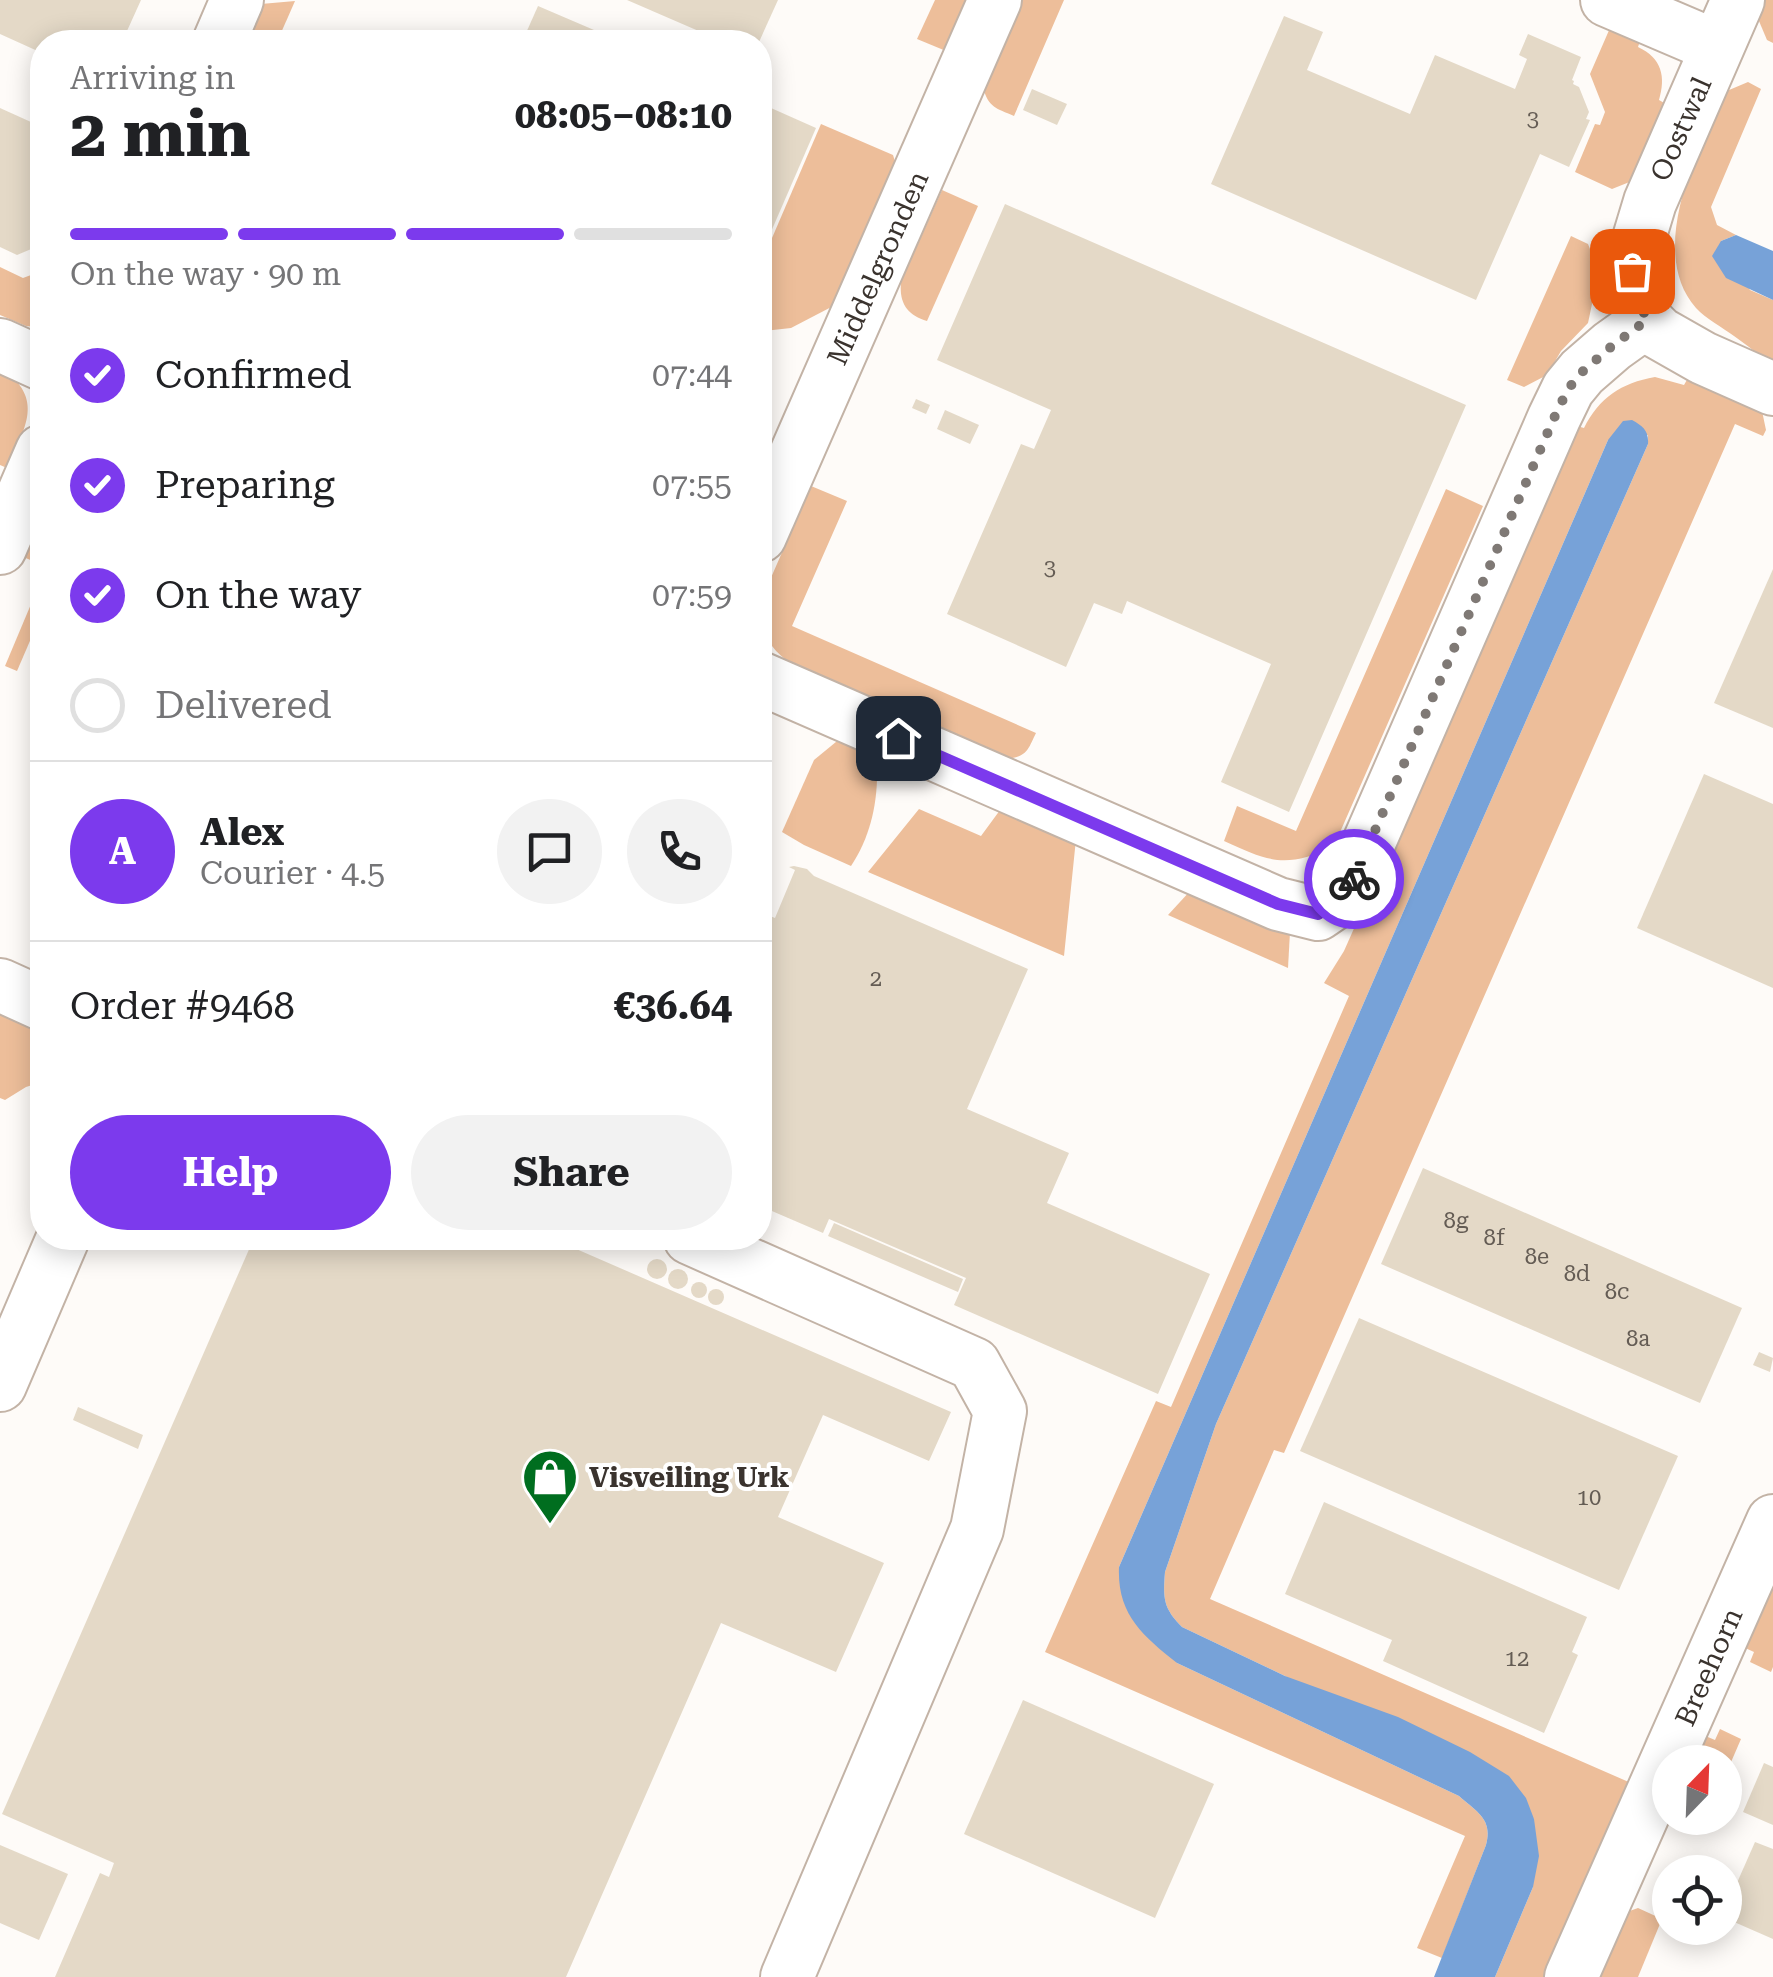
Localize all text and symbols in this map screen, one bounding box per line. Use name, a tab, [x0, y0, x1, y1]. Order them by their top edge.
text: Arriving in	[70, 59, 235, 97]
street label: Oostwal	[1644, 72, 1719, 186]
text: 08:05–08:10	[515, 93, 732, 137]
text: 2 min	[70, 96, 251, 172]
house number: 3	[1527, 106, 1539, 131]
street label: Middelgronden	[820, 166, 936, 370]
pin	[1590, 229, 1675, 314]
icon: bag	[1605, 244, 1660, 299]
text: On the way · 90 m	[70, 255, 341, 293]
icon: check	[70, 348, 125, 403]
text: Confirmed	[155, 353, 352, 397]
text: 07:44	[652, 356, 732, 394]
icon: check	[70, 458, 125, 513]
text: Preparing	[155, 463, 335, 507]
text: 07:55	[652, 466, 732, 504]
house number: 3	[1044, 555, 1056, 580]
icon: check	[70, 568, 125, 623]
text: On the way	[155, 573, 361, 617]
text: 07:59	[652, 576, 732, 614]
text: Delivered	[155, 683, 332, 727]
pin	[856, 696, 941, 781]
icon: home	[871, 711, 926, 766]
button: chat	[497, 799, 602, 904]
button: phone	[627, 799, 732, 904]
text: Alex	[200, 810, 284, 854]
text: A	[109, 829, 136, 873]
courier	[1304, 829, 1404, 929]
icon: bike	[1327, 852, 1382, 907]
text: Courier · 4.5	[200, 854, 385, 892]
house number: 2	[870, 966, 882, 991]
text: Order #9468	[70, 984, 295, 1028]
text: €36.64	[614, 984, 732, 1028]
button: Help	[70, 1115, 391, 1230]
button: Share	[411, 1115, 732, 1230]
house number: 8g	[1444, 1208, 1469, 1233]
house number: 8f	[1484, 1225, 1506, 1250]
house number: 8e	[1525, 1244, 1549, 1269]
house number: 8d	[1564, 1261, 1590, 1286]
house number: 8c	[1605, 1279, 1629, 1304]
house number: 8a	[1626, 1326, 1650, 1351]
shop icon: Visveiling Urk	[520, 1447, 580, 1526]
place label: Visveiling Urk	[589, 1461, 789, 1494]
house number: 10	[1577, 1485, 1601, 1510]
street label: Breehorn	[1668, 1603, 1750, 1731]
house number: 12	[1505, 1646, 1529, 1671]
north arrow	[1652, 1745, 1742, 1835]
map controls	[1652, 1745, 1742, 1945]
button: locate	[1652, 1855, 1742, 1945]

